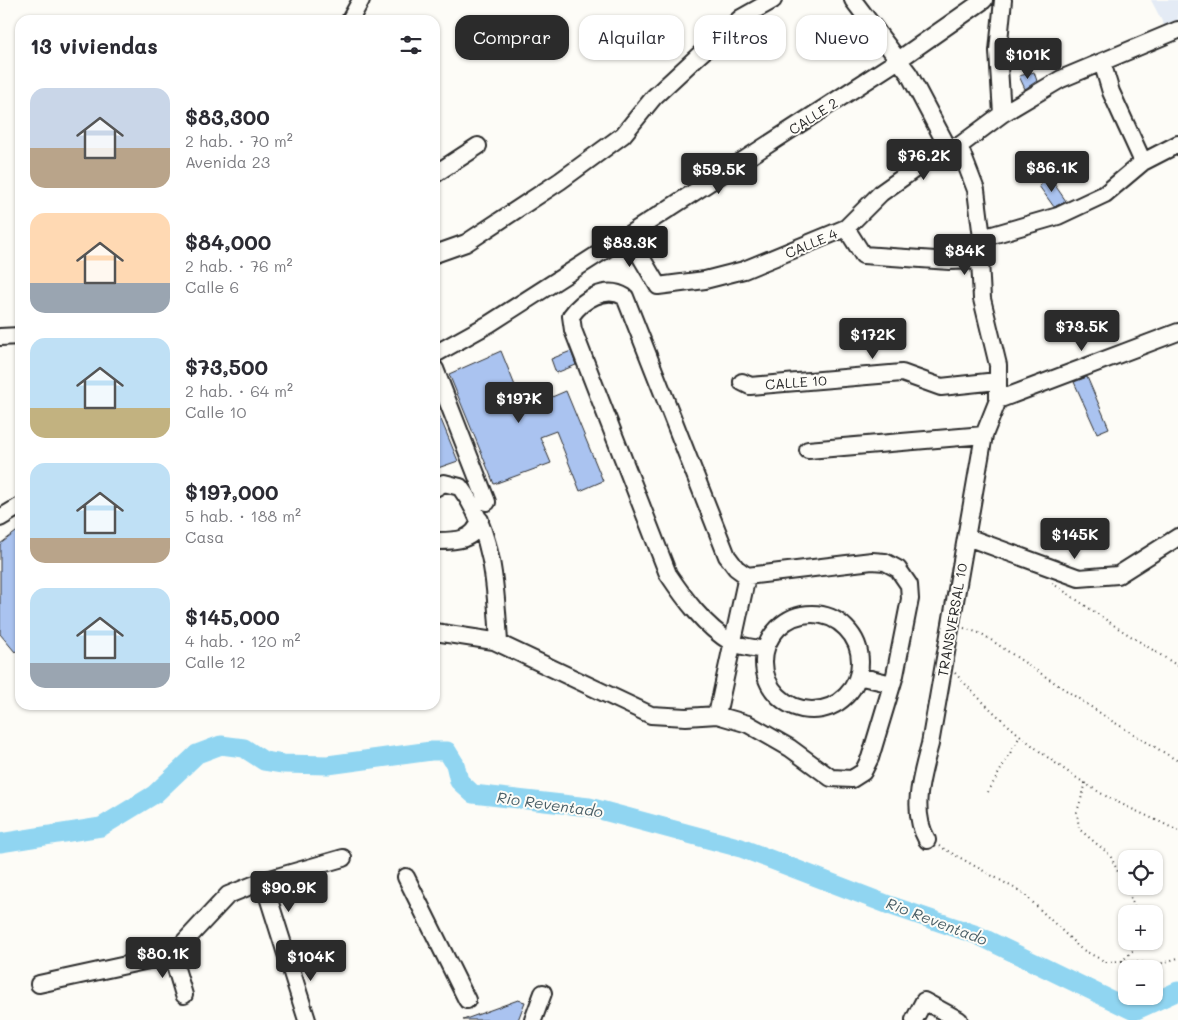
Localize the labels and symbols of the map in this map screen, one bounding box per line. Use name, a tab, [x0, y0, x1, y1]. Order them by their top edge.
pin: $101K	[993, 38, 1063, 80]
street label: CALLE 2	[785, 93, 841, 139]
pin: $76.2K	[883, 138, 965, 181]
pin: $86.1K	[1011, 150, 1093, 193]
pin: $59.5K	[678, 152, 760, 195]
street label: CALLE 4	[782, 223, 841, 263]
pin: $83.3K	[589, 226, 671, 268]
pin: $84K	[935, 234, 995, 276]
pin: $73.5K	[1041, 310, 1123, 352]
pin: $172K	[838, 318, 908, 360]
street label: CALLE 10	[765, 370, 828, 394]
pin: $197K	[484, 382, 554, 424]
pin: $145K	[1040, 518, 1110, 560]
street label: TRANSVERSAL 10	[933, 561, 971, 678]
water label: Rio Reventado	[496, 787, 604, 821]
pin: $90.9K	[248, 870, 330, 913]
water label: Rio Reventado	[884, 893, 990, 949]
pin: $80.1K	[122, 936, 204, 979]
pin: $104K	[276, 940, 346, 982]

